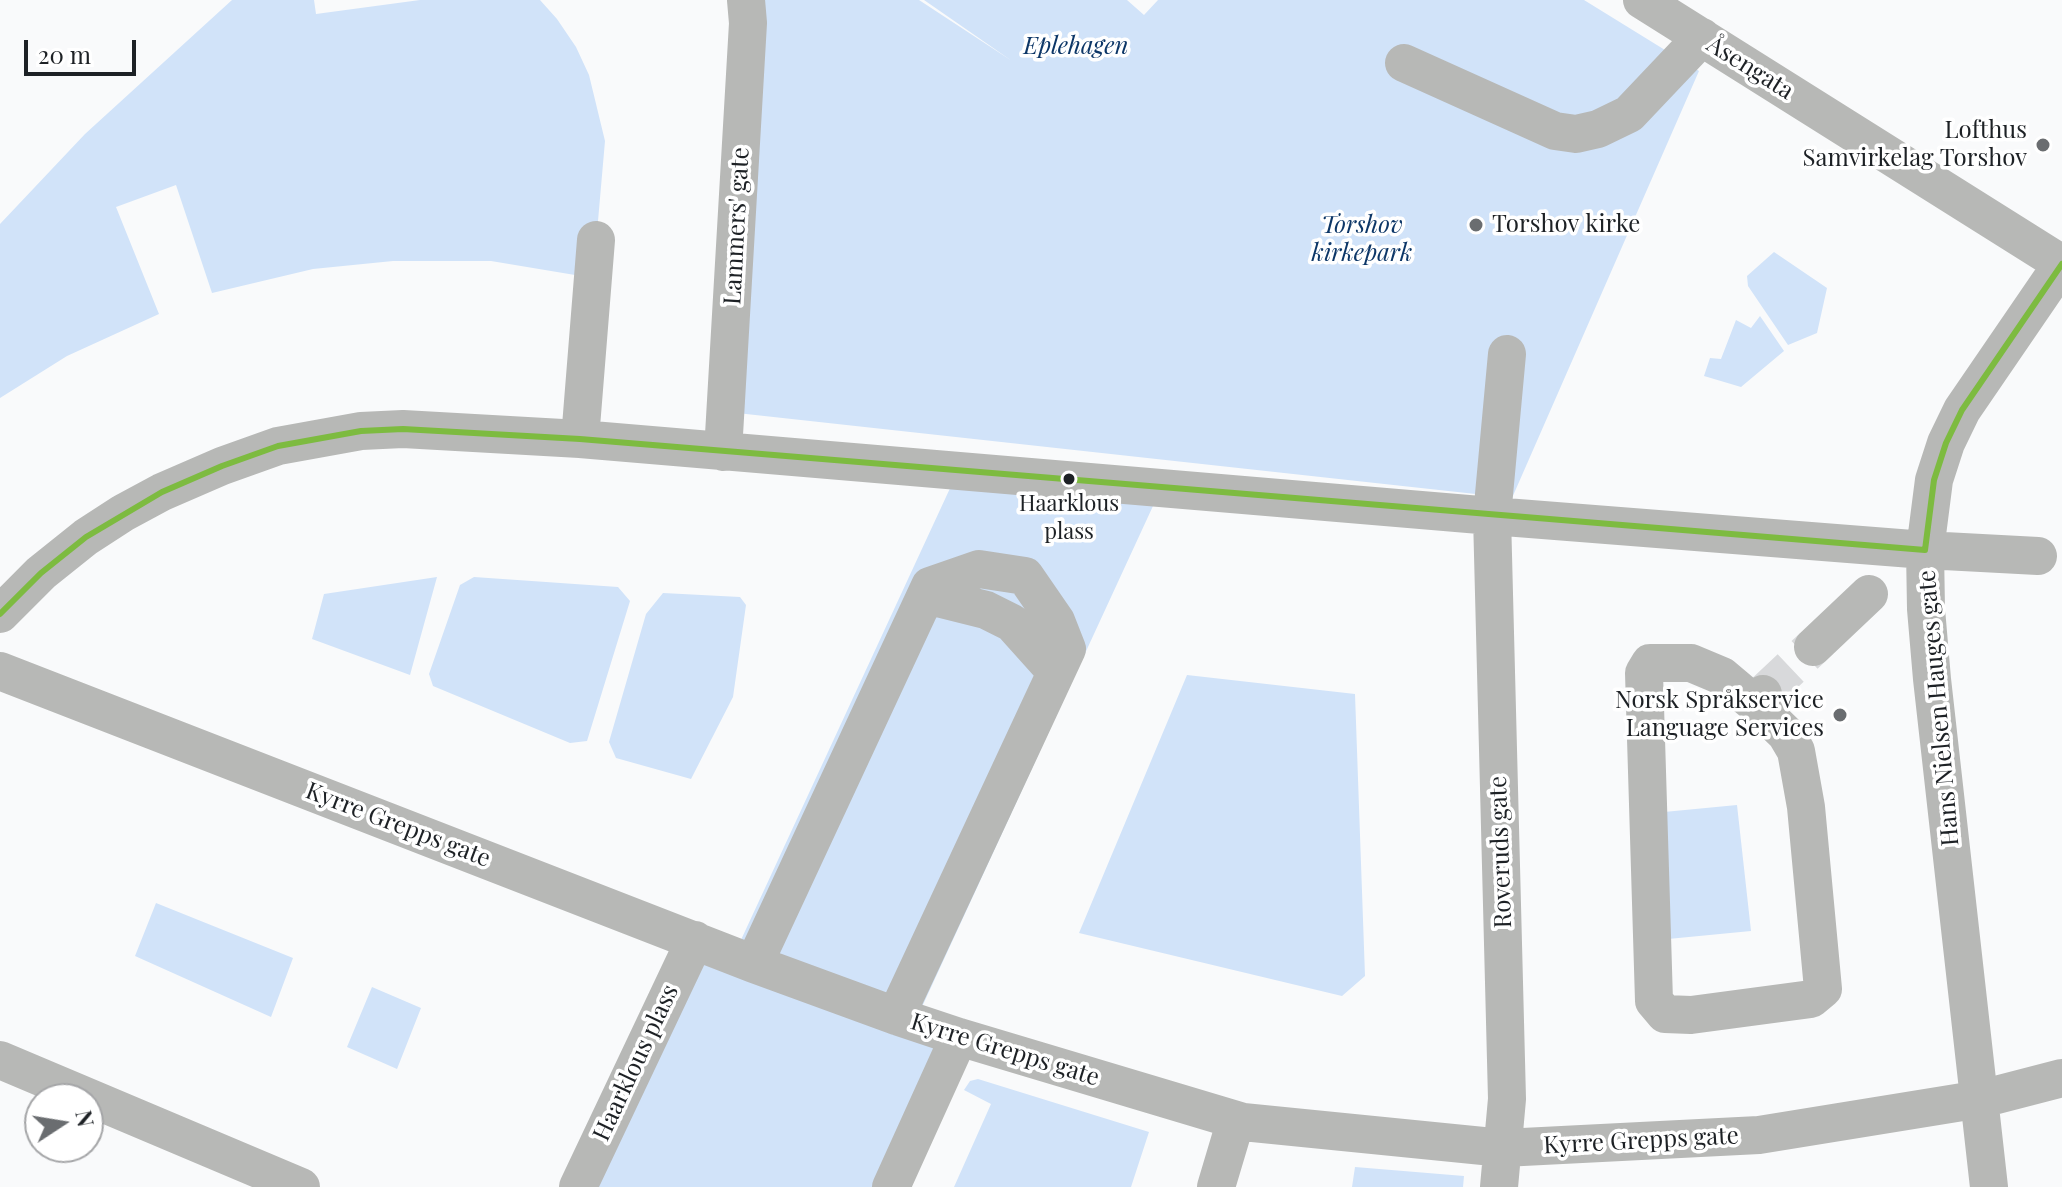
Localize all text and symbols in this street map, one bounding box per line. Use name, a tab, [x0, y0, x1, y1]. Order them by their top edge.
scale bar	[28, 24, 140, 74]
street label: Åsengata	[1701, 30, 1799, 106]
park label: Eplehagen	[1023, 33, 1129, 61]
text: 20 m	[38, 38, 91, 70]
place label: Lofthus Samvirkelag Torshov	[1803, 117, 2027, 173]
marker: Lofthus Samvirkelag Torshov	[2034, 136, 2052, 154]
street label: Lammers' gate	[718, 146, 756, 306]
place label: Torshov kirke	[1492, 211, 1640, 239]
park label: Torshov kirkepark	[1312, 212, 1412, 268]
marker: Torshov kirke	[1467, 216, 1485, 234]
marker: Haarklous plass	[1061, 471, 1077, 487]
place label: Haarklous plass	[1019, 491, 1119, 542]
street label: Hans Nielsen Hauges gate	[1913, 569, 1965, 847]
place label: Norsk Språkservice Language Services	[1615, 687, 1824, 743]
marker: Norsk Språkservice Language Services	[1831, 706, 1849, 724]
street label: Roveruds gate	[1484, 775, 1518, 929]
street label: Kyrre Grepps gate	[302, 776, 494, 874]
street label: Haarklous plass	[587, 980, 685, 1146]
street label: Kyrre Grepps gate	[907, 1008, 1103, 1092]
north arrow	[24, 1083, 104, 1163]
text: N	[69, 1108, 102, 1129]
street label: Kyrre Grepps gate	[1543, 1122, 1739, 1160]

